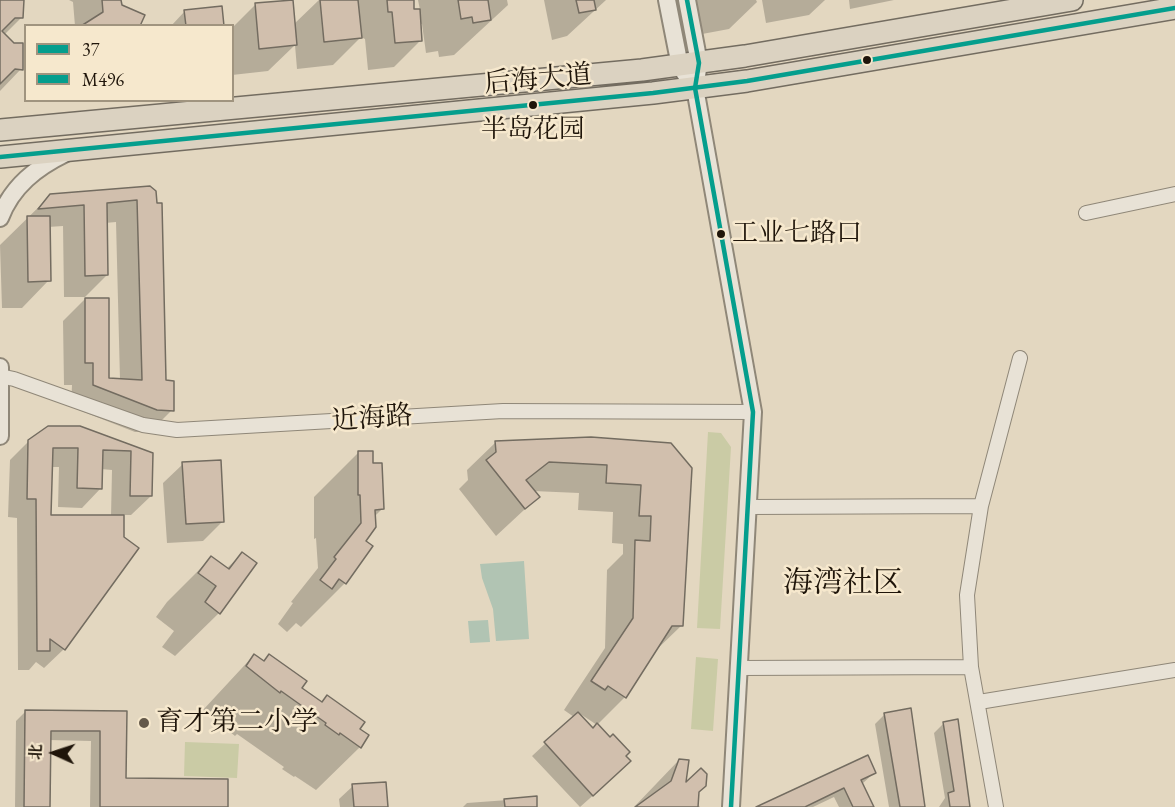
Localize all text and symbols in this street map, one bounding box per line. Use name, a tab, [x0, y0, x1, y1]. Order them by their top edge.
legend	[24, 24, 234, 102]
text: 37	[82, 38, 99, 61]
unlabelled marker	[861, 54, 873, 66]
street label: 后海大道	[483, 59, 593, 101]
text: M496	[82, 68, 124, 91]
marker: 半岛花园	[527, 99, 539, 111]
place label: 半岛花园	[481, 114, 585, 146]
place label: 工业七路口	[732, 218, 862, 250]
marker: 工业七路口	[715, 228, 727, 240]
street label: 近海路	[330, 400, 414, 438]
district label: 海湾社区	[783, 566, 903, 602]
place label: 育才第二小学	[156, 707, 318, 739]
marker: 育才第二小学	[137, 716, 151, 730]
north arrow	[24, 723, 84, 783]
text: 北	[25, 743, 46, 761]

